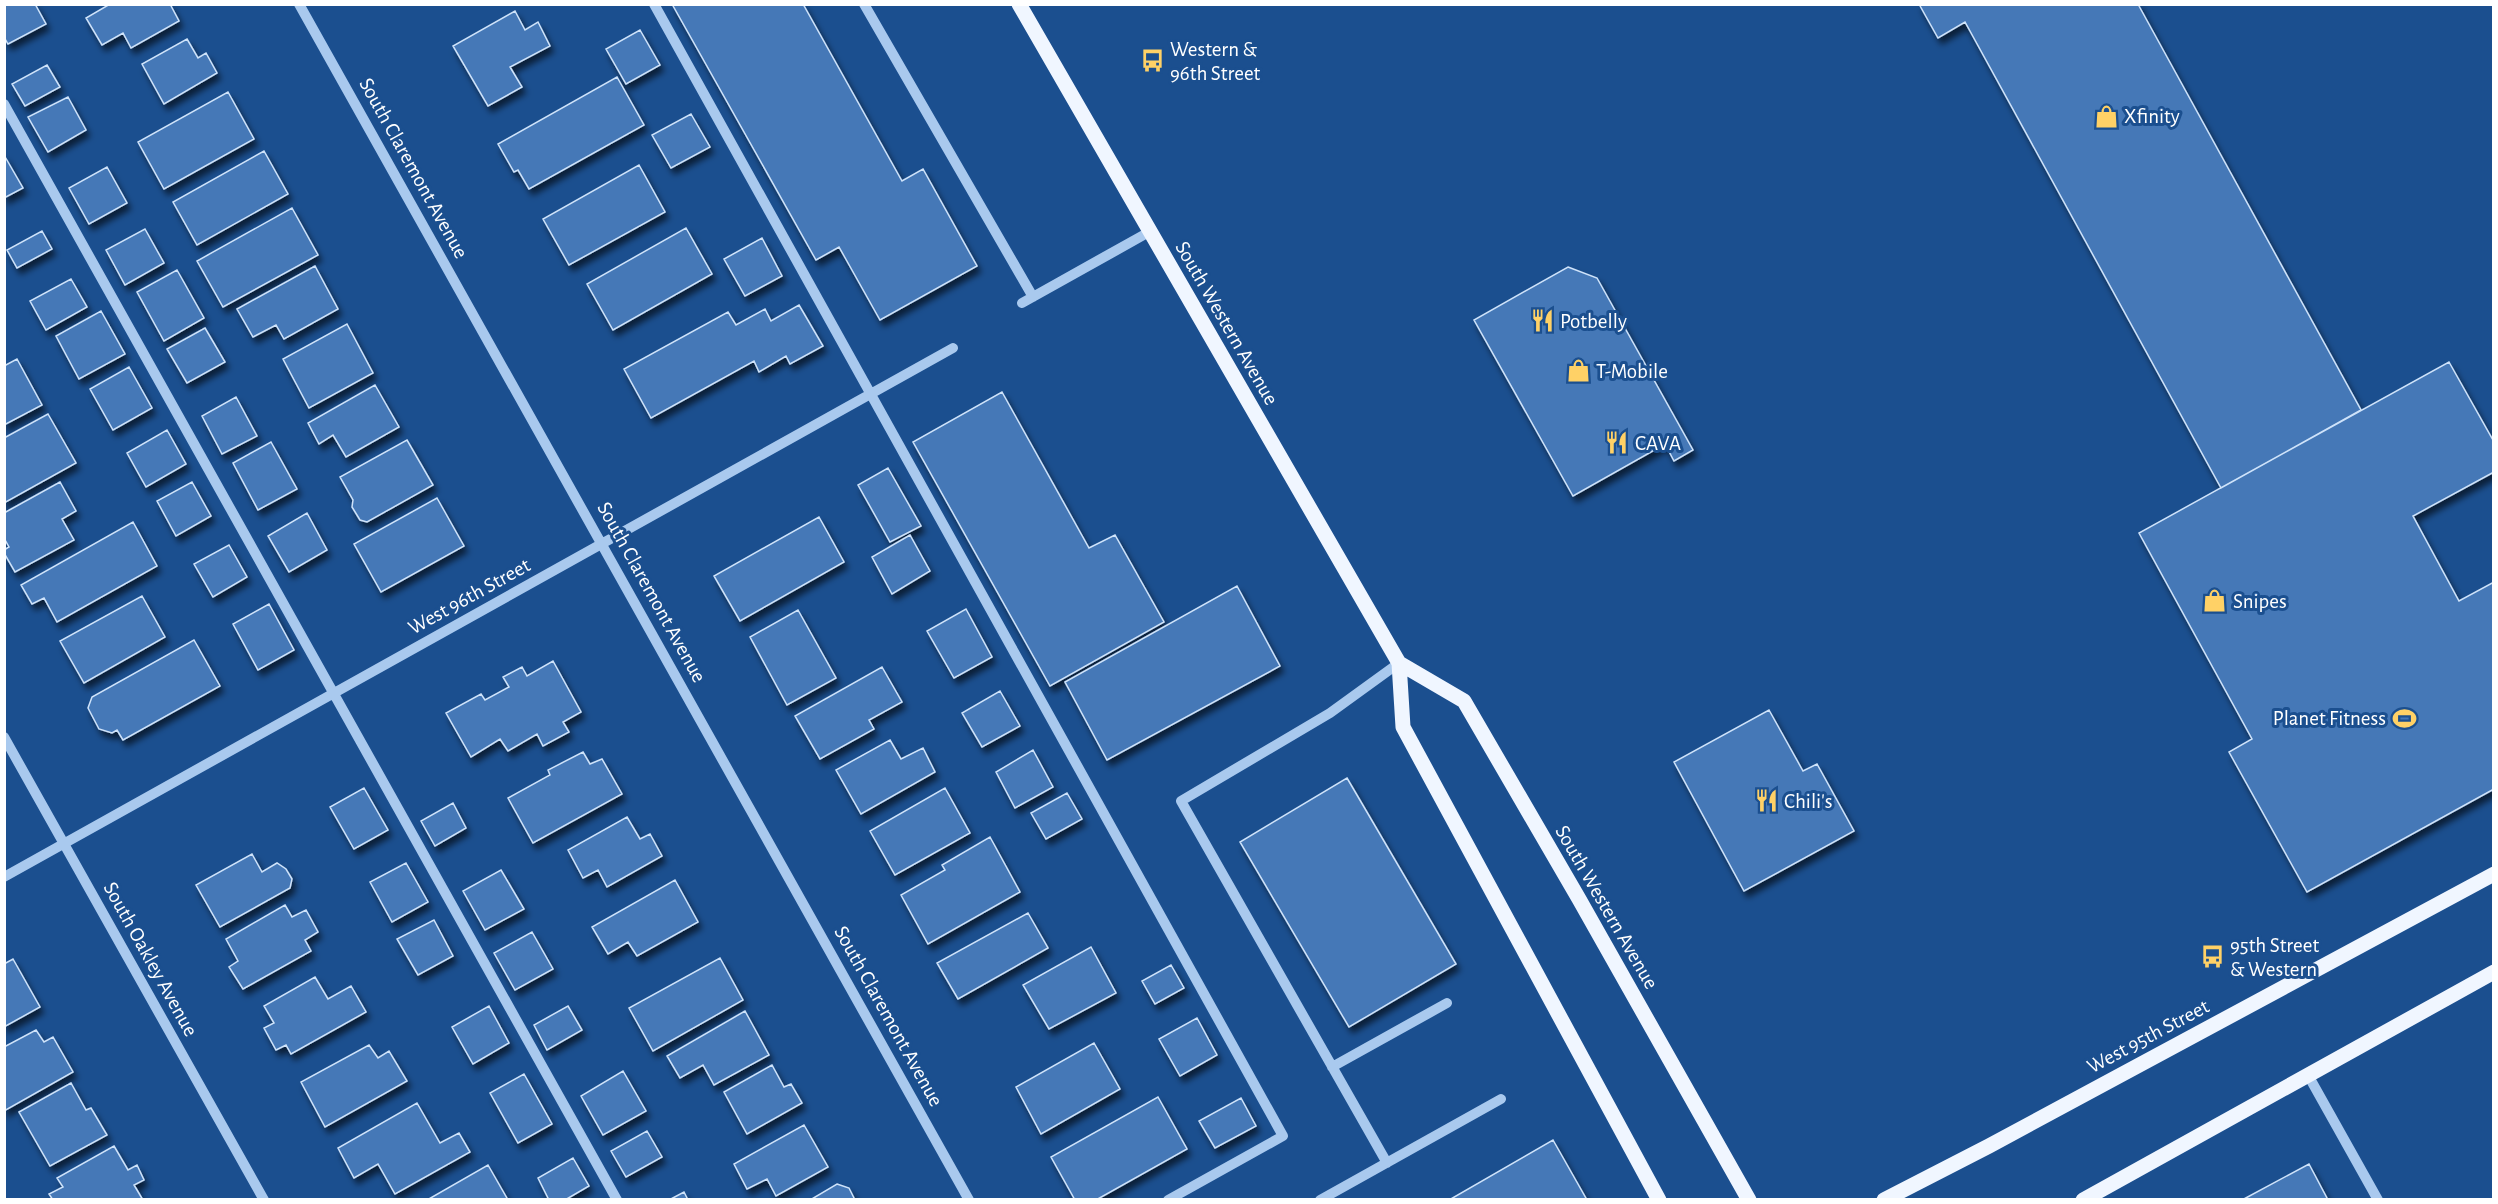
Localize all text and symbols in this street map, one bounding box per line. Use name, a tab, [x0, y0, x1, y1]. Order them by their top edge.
place label: Western & 96th Street	[1170, 39, 1261, 84]
bus stop icon: Western & 96th Street	[1139, 48, 1165, 74]
street label: South Claremont Avenue	[355, 74, 472, 262]
shop icon: Xfinity	[2093, 103, 2119, 129]
place label: Xfinity	[2124, 106, 2180, 127]
street label: South Western Avenue	[1171, 238, 1282, 409]
restaurant icon: Potbelly	[1529, 308, 1555, 334]
place label: Potbelly	[1560, 311, 1627, 332]
shop icon: T-Mobile	[1565, 358, 1591, 384]
place label: T-Mobile	[1596, 361, 1668, 382]
restaurant icon: CAVA	[1604, 430, 1630, 456]
place label: CAVA	[1635, 433, 1681, 454]
street label: South Claremont Avenue	[593, 498, 710, 686]
street label: West 96th Street	[405, 554, 534, 639]
shop icon: Snipes	[2202, 588, 2228, 614]
place label: Snipes	[2233, 591, 2287, 612]
sports icon: Planet Fitness	[2391, 705, 2417, 731]
place label: Planet Fitness	[2273, 708, 2386, 729]
restaurant icon: Chili's	[1753, 788, 1779, 814]
place label: Chili's	[1784, 791, 1832, 812]
street label: South Western Avenue	[1551, 822, 1662, 993]
street label: South Oakley Avenue	[100, 879, 202, 1040]
street label: South Claremont Avenue	[830, 922, 947, 1110]
place label: 95th Street & Western	[2230, 935, 2319, 980]
bus stop icon: 95th Street & Western	[2199, 944, 2225, 970]
street label: West 95th Street	[2084, 995, 2213, 1077]

